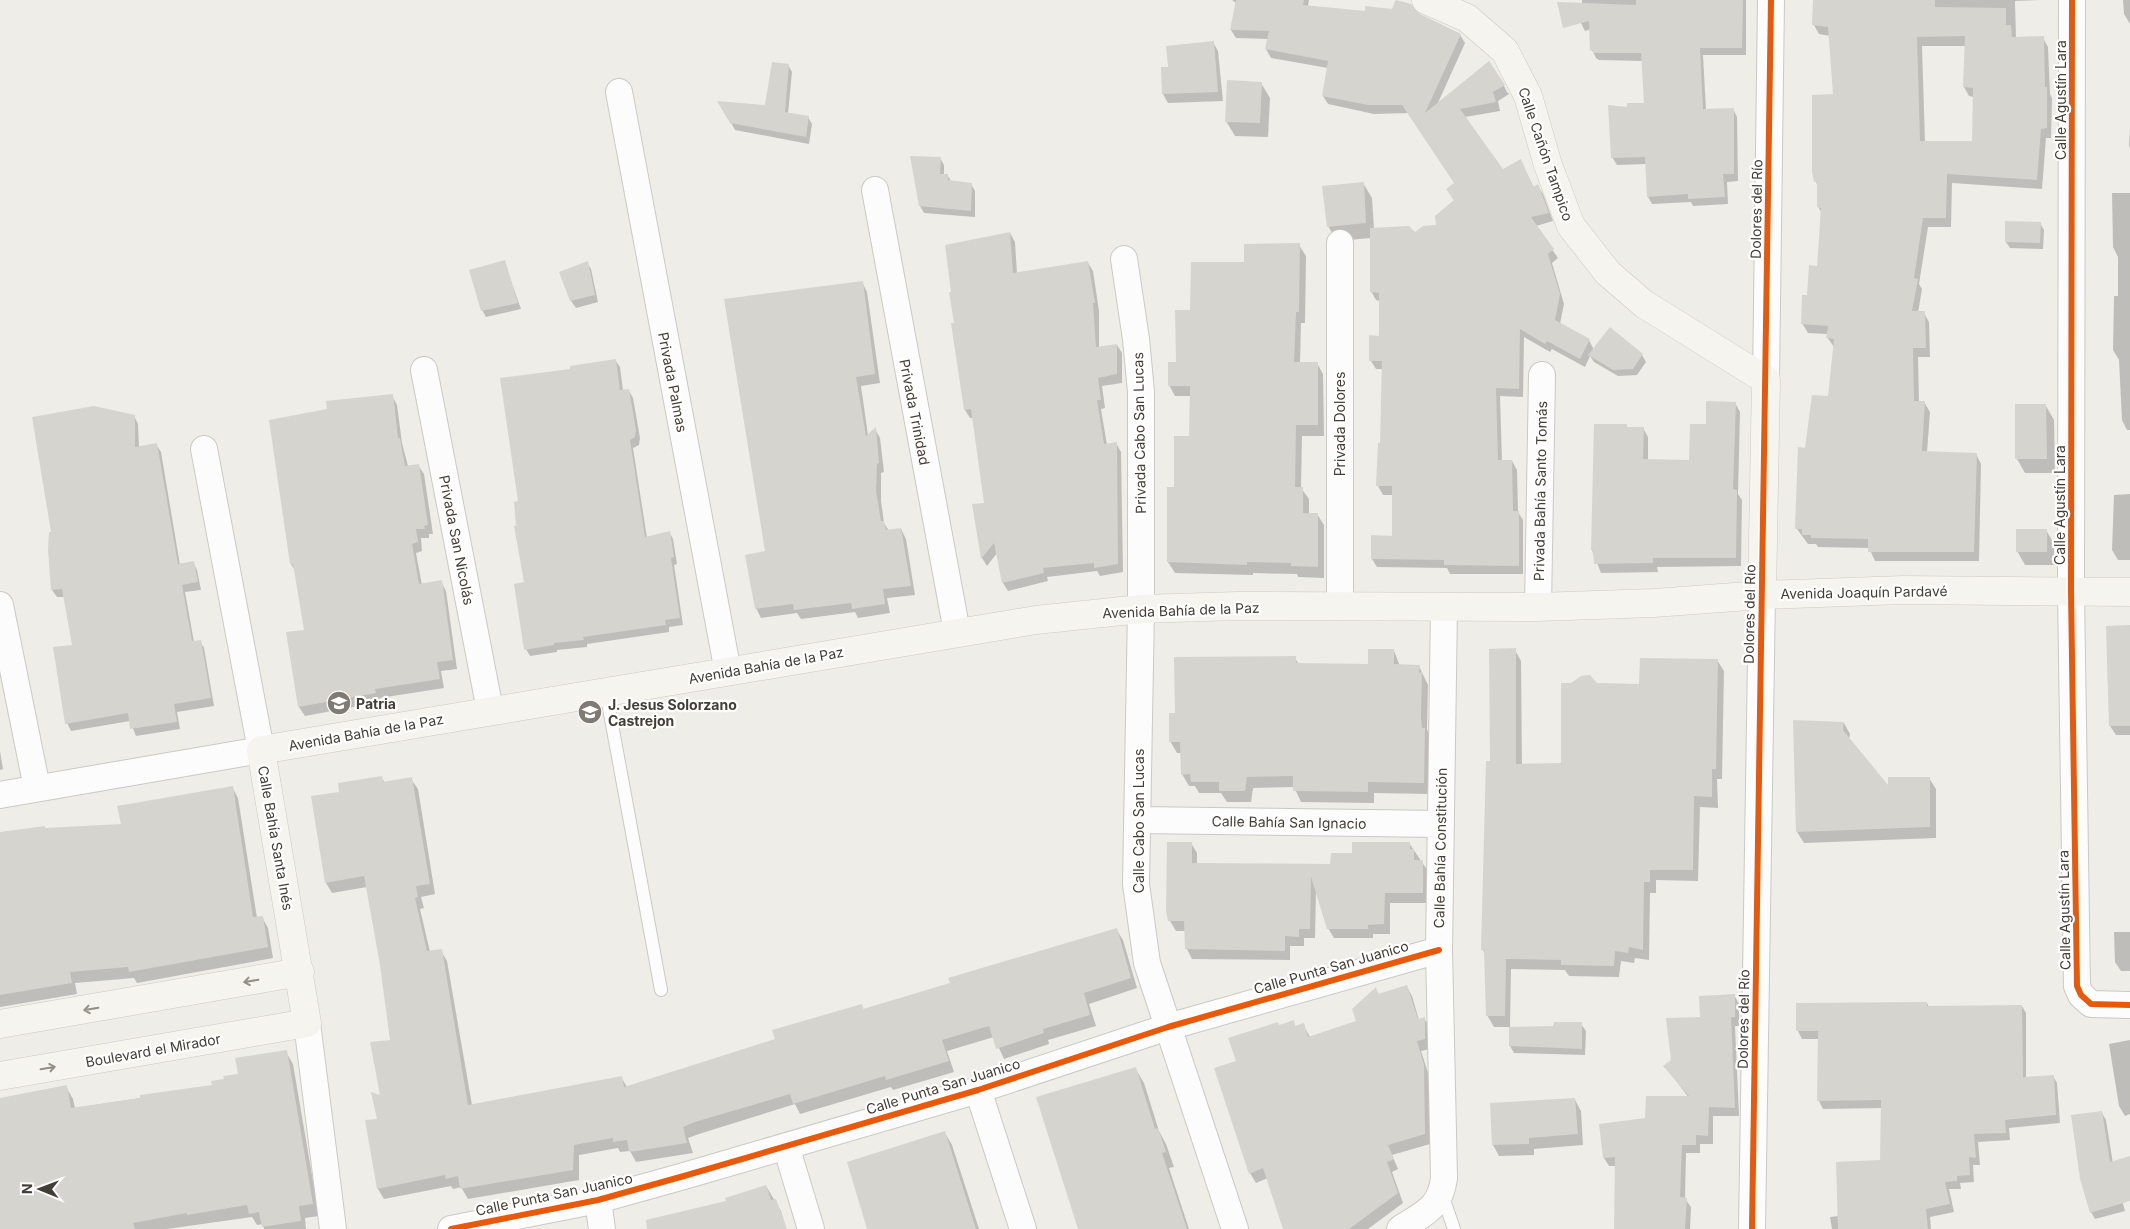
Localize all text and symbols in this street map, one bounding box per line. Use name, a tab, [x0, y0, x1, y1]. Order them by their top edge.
street label: Calle Agustín Lara	[2052, 40, 2069, 160]
street label: Calle Cañón Tampico	[1515, 85, 1577, 223]
street label: Dolores del Río	[1747, 159, 1765, 259]
street label: Privada Palmas	[655, 331, 691, 433]
street label: Privada Cabo San Lucas	[1129, 352, 1149, 514]
street label: Privada Trinidad	[896, 358, 934, 466]
street label: Privada Dolores	[1331, 372, 1348, 476]
street label: Privada Bahía Santo Tomás	[1530, 401, 1550, 581]
street label: Calle Agustín Lara	[2051, 445, 2068, 565]
street label: Privada San Nicolás	[436, 474, 478, 606]
street label: Dolores del Río	[1740, 564, 1758, 664]
street label: Avenida Joaquín Pardavé	[1780, 582, 1948, 602]
street label: Avenida Bahía de la Paz	[1102, 599, 1260, 621]
street label: Avenida Bahía de la Paz	[687, 643, 845, 687]
school or university icon: Patria	[326, 690, 352, 716]
place label: Patria	[356, 695, 396, 712]
place label: J. Jesus Solorzano Castrejon	[608, 696, 737, 729]
school or university icon: J. Jesus Solorzano Castrejon	[577, 699, 603, 725]
street label: Avenida Bahía de la Paz	[287, 710, 445, 754]
street label: Calle Cabo San Lucas	[1130, 749, 1147, 893]
street label: Calle Bahía Santa Inés	[255, 764, 297, 912]
street label: Calle Bahía Constitución	[1430, 768, 1450, 928]
street label: Calle Bahía San Ignacio	[1211, 812, 1367, 832]
street label: Calle Agustín Lara	[2054, 850, 2074, 970]
street label: Calle Punta San Juanico	[1252, 937, 1410, 997]
street label: Dolores del Río	[1734, 969, 1752, 1069]
one-way arrow	[244, 976, 260, 986]
one-way arrow	[84, 1004, 100, 1014]
street label: Boulevard el Mirador	[84, 1030, 222, 1070]
street label: Calle Punta San Juanico	[864, 1054, 1022, 1118]
one-way arrow	[40, 1063, 56, 1073]
north arrow	[15, 1164, 65, 1214]
street label: Calle Punta San Juanico	[474, 1169, 634, 1219]
text: N	[18, 1183, 35, 1194]

